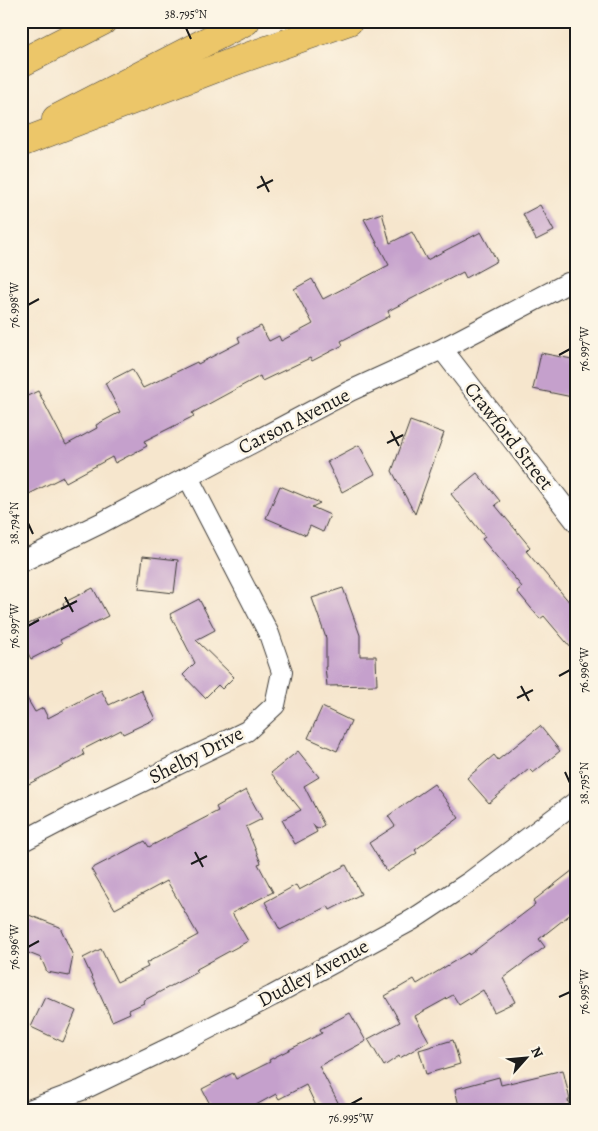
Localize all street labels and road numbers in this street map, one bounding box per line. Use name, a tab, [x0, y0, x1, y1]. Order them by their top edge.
street label: Crawford Street	[458, 376, 560, 496]
street label: Carson Avenue	[234, 381, 355, 461]
street label: Shelby Drive	[144, 720, 248, 790]
street label: Dudley Avenue	[253, 932, 373, 1014]

